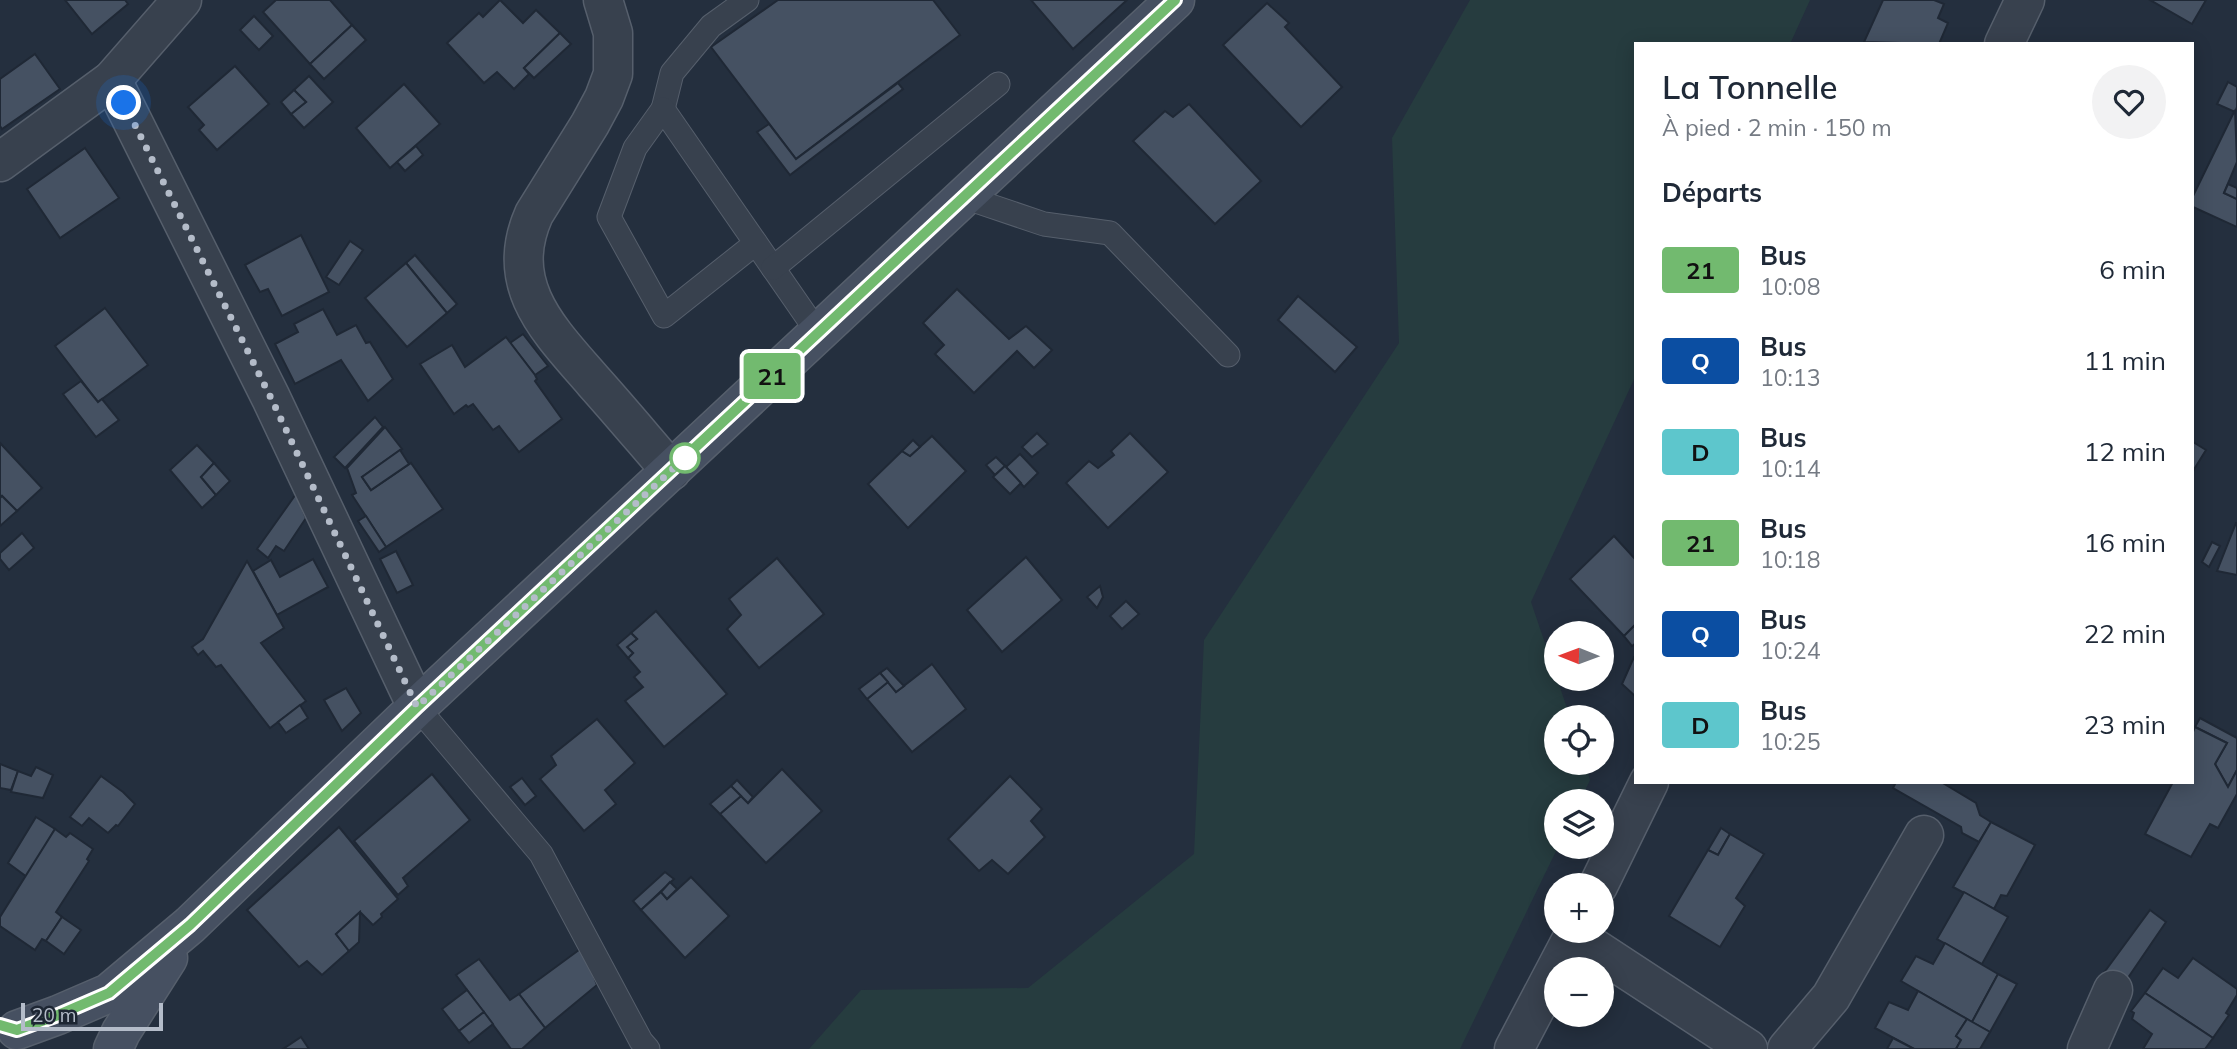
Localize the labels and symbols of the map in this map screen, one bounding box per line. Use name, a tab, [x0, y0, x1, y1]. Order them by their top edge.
your location	[106, 85, 141, 120]
line badge: 21	[740, 353, 804, 399]
unlabelled marker	[670, 443, 700, 473]
north arrow	[1544, 621, 1614, 691]
scale bar	[21, 1000, 163, 1032]

